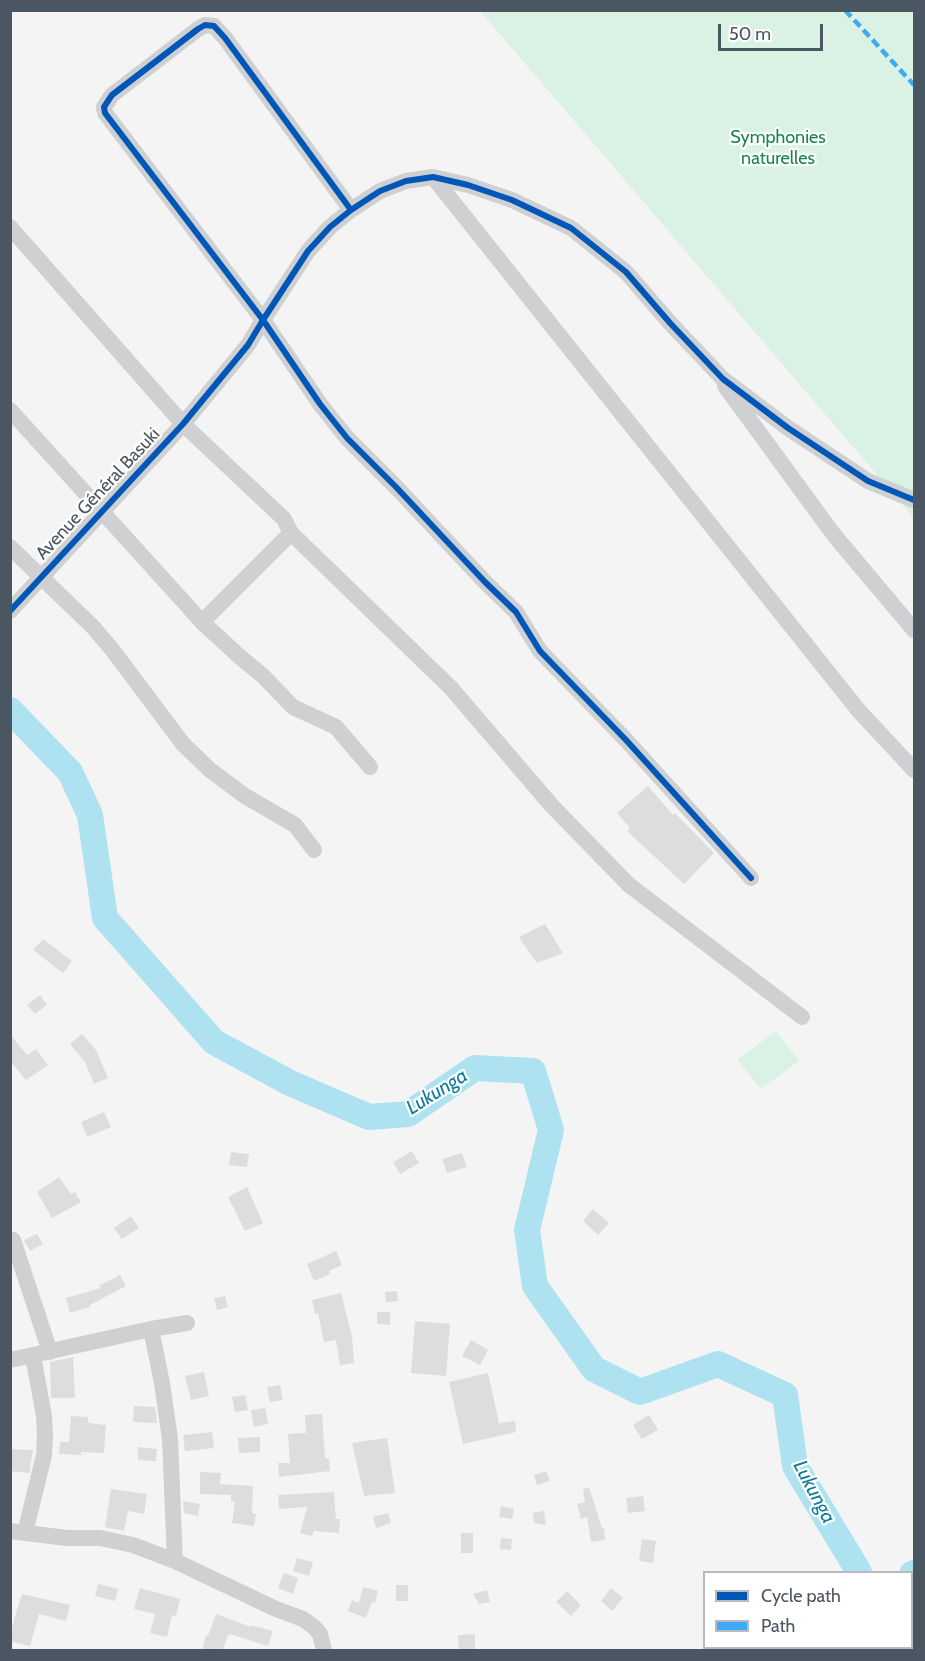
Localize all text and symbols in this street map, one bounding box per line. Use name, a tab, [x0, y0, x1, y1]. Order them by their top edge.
scale bar	[721, 12, 826, 50]
text: 50 m	[729, 23, 771, 45]
park label: Symphonies naturelles	[730, 127, 826, 170]
street label: Avenue Général Basuki	[31, 424, 165, 564]
water label: Lukunga	[402, 1064, 472, 1120]
water label: Lukunga	[788, 1456, 840, 1528]
legend	[703, 1571, 913, 1649]
text: Cycle path	[761, 1585, 841, 1607]
text: Path	[761, 1615, 795, 1637]

